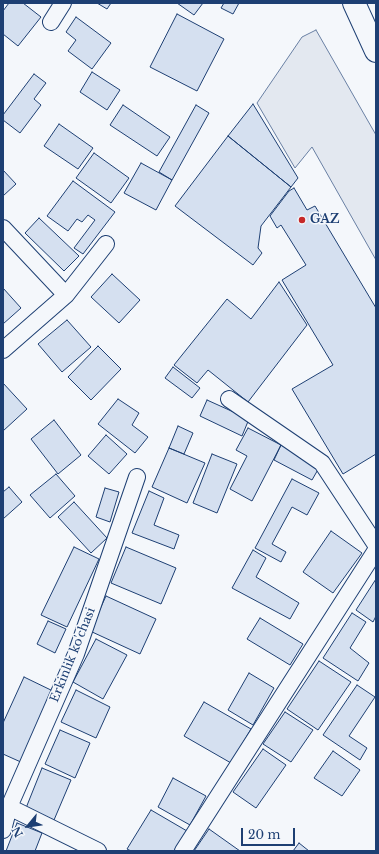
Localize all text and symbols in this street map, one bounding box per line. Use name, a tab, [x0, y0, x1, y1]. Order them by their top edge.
place label: GAZ	[310, 213, 340, 227]
marker: GAZ	[297, 215, 307, 225]
street label: Erkinlik ko'chasi	[47, 606, 99, 704]
north arrow	[8, 806, 48, 846]
scale bar	[243, 820, 297, 846]
text: N	[9, 824, 26, 840]
text: 20 m	[248, 827, 280, 842]

